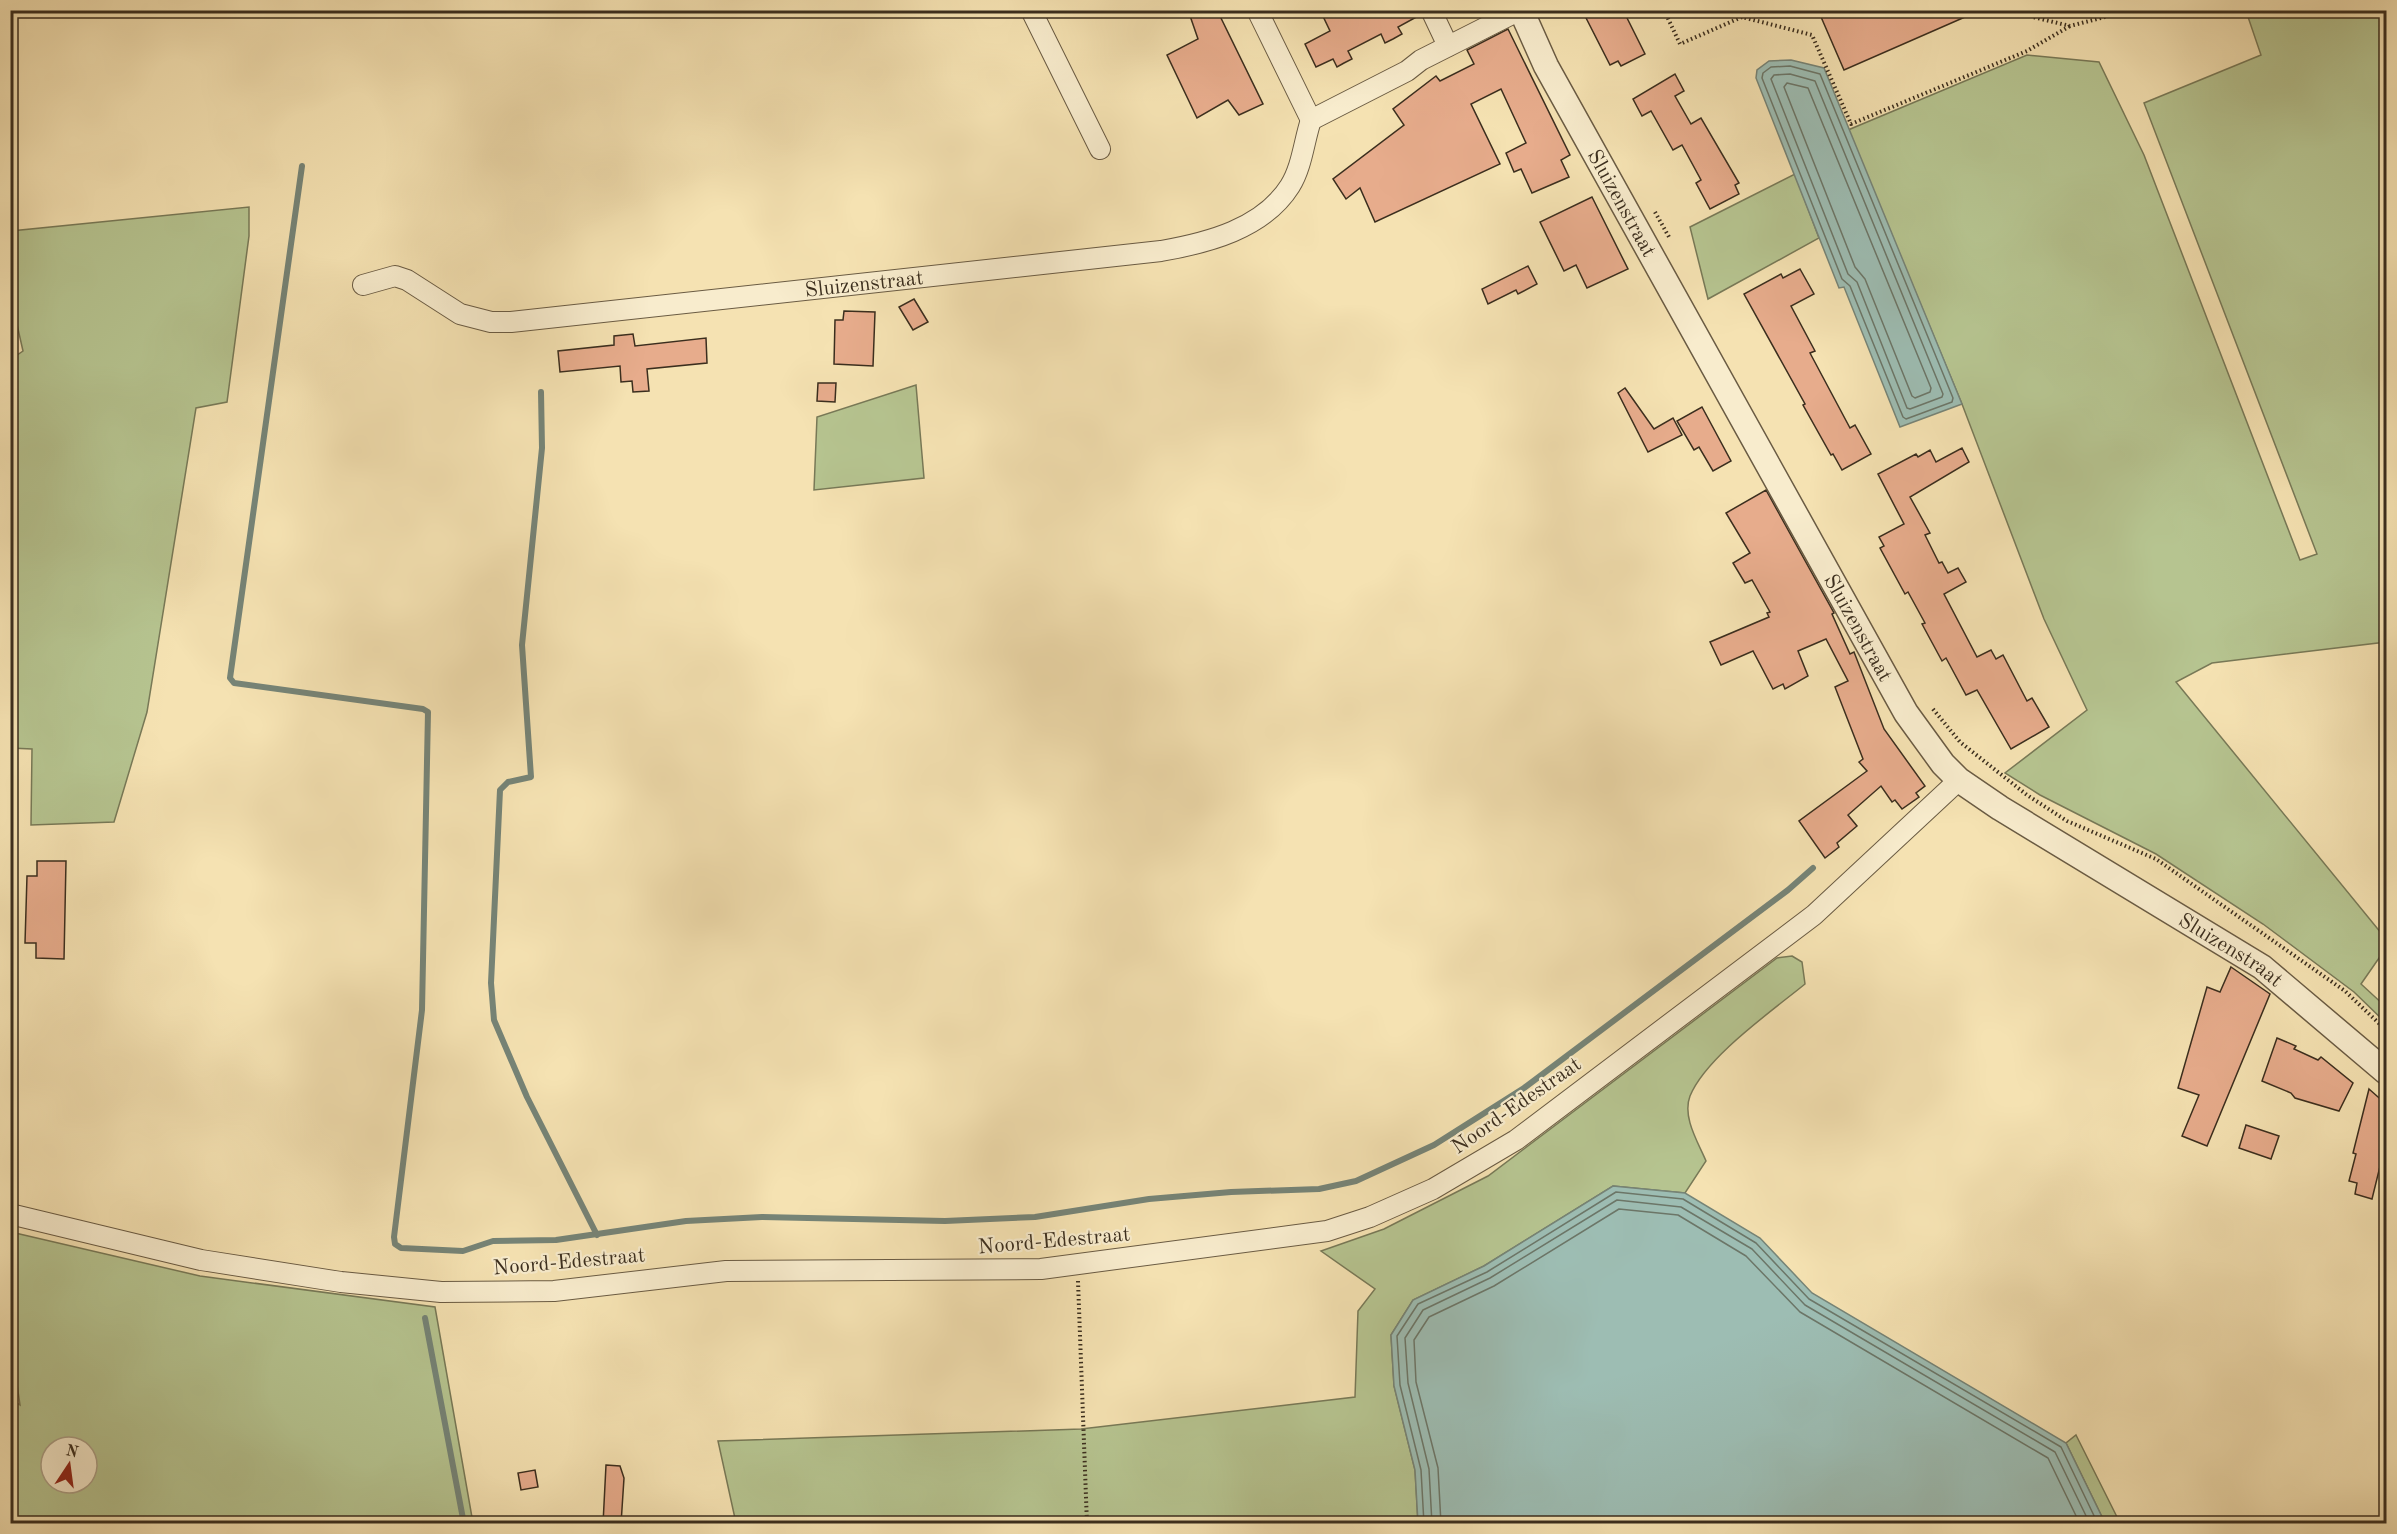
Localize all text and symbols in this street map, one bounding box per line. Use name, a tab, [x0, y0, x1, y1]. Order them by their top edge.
street label: Sluizenstraat	[1583, 147, 1659, 261]
street label: Sluizenstraat	[804, 268, 925, 302]
street label: Sluizenstraat	[1819, 571, 1895, 685]
street label: Sluizenstraat	[2175, 910, 2286, 992]
street label: Noord-Edestraat	[1448, 1054, 1585, 1159]
street label: Noord-Edestraat	[977, 1224, 1131, 1259]
street label: Noord-Edestraat	[492, 1245, 646, 1280]
north arrow	[39, 1435, 99, 1495]
text: N	[64, 1443, 80, 1462]

